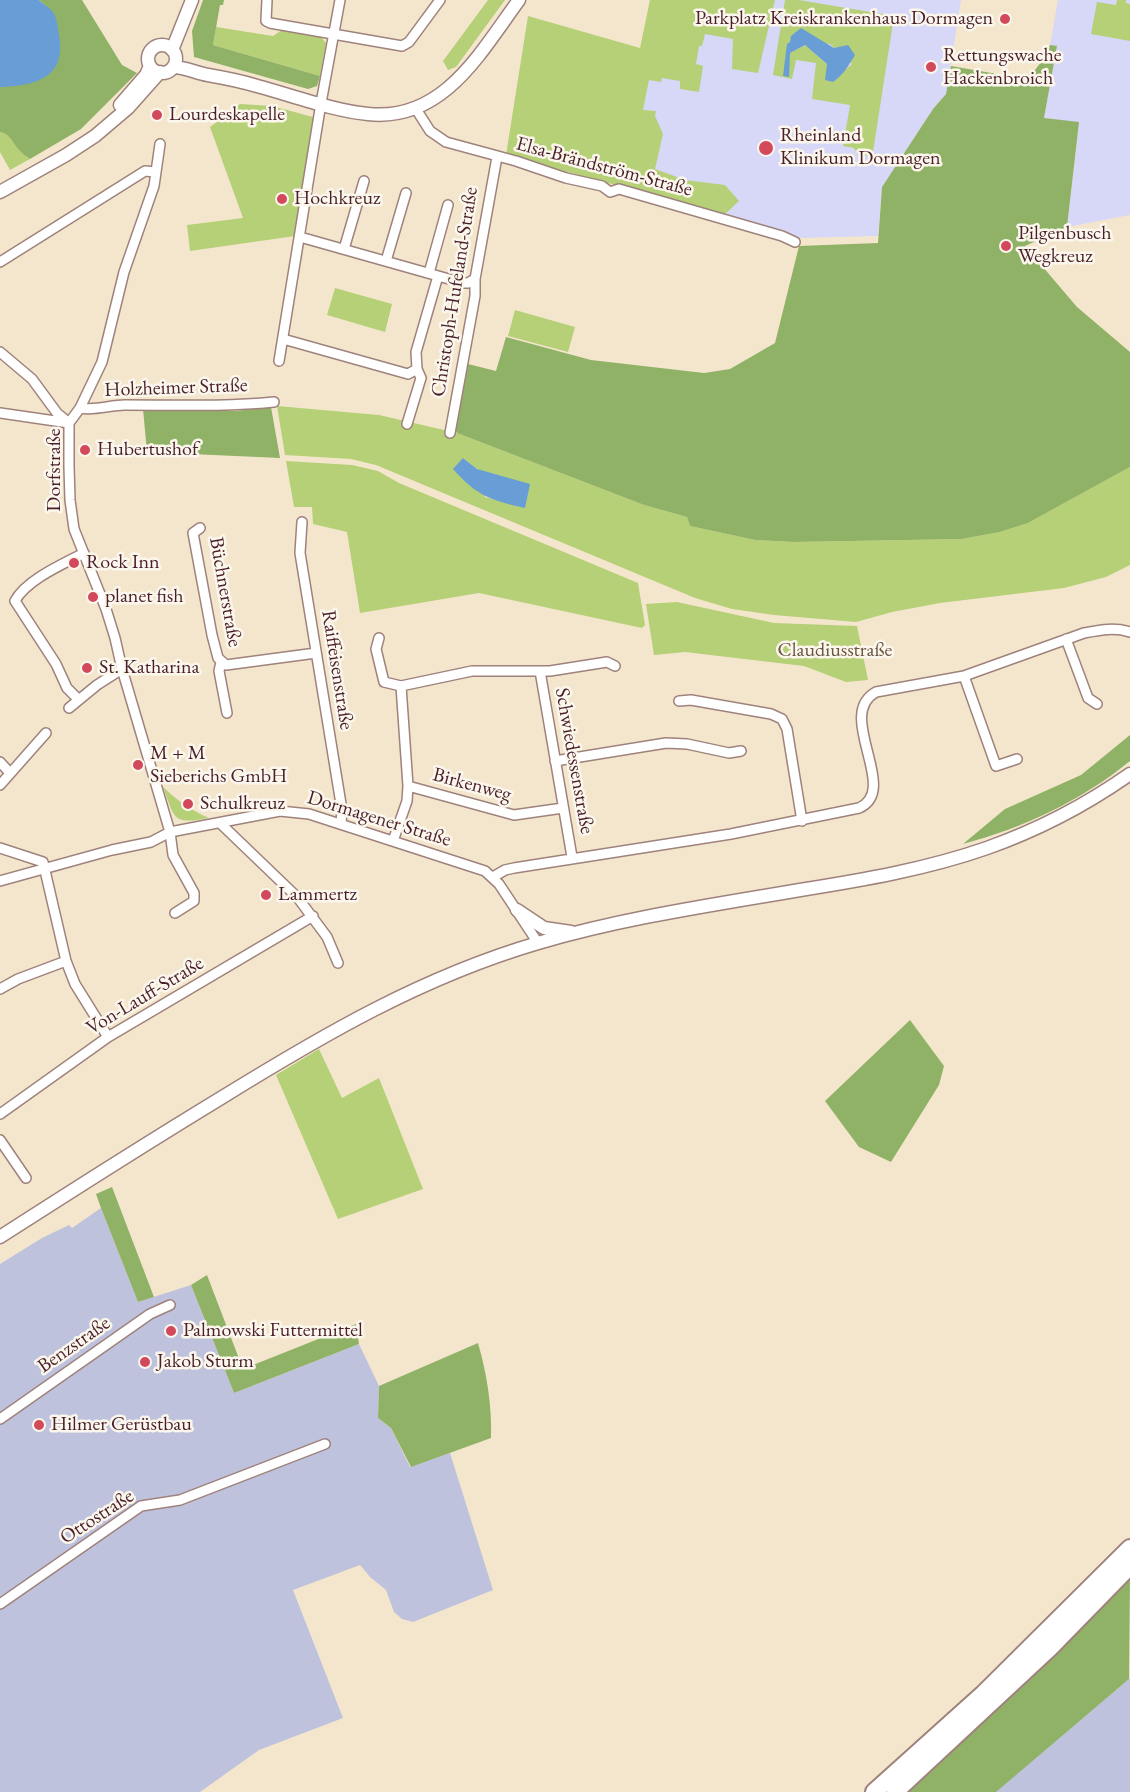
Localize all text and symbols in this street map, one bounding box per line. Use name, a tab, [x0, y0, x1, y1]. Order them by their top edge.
place label: Parkplatz Kreiskrankenhaus Dormagen	[695, 7, 993, 31]
marker: Parkplatz Kreiskrankenhaus Dormagen	[998, 12, 1012, 26]
place label: Rettungswache Hackenbroich	[943, 44, 1061, 91]
marker: Rettungswache Hackenbroich	[924, 60, 938, 74]
place label: Lourdeskapelle	[169, 103, 285, 127]
marker: Lourdeskapelle	[150, 108, 164, 122]
place label: Rheinland Klinikum Dormagen	[780, 124, 941, 171]
street label: Elsa-Brändström-Straße	[513, 132, 695, 202]
marker: Rheinland Klinikum Dormagen	[757, 139, 775, 157]
street label: Christoph-Hufeland-Straße	[427, 185, 483, 399]
place label: Hochkreuz	[294, 187, 380, 211]
marker: Hochkreuz	[275, 192, 289, 206]
place label: Pilgenbusch Wegkreuz	[1018, 222, 1112, 269]
marker: Pilgenbusch Wegkreuz	[999, 239, 1013, 253]
street label: Holzheimer Straße	[104, 374, 248, 402]
street label: Dorfstraße	[43, 428, 67, 512]
place label: Hubertushof	[97, 438, 198, 462]
marker: Hubertushof	[78, 443, 92, 457]
street label: Büchnerstraße	[204, 535, 246, 649]
place label: Rock Inn	[86, 551, 160, 575]
marker: Rock Inn	[67, 556, 81, 570]
place label: planet fish	[105, 585, 184, 609]
marker: planet fish	[86, 590, 100, 604]
street label: Raiffeisenstraße	[316, 608, 358, 732]
park label: Claudiusstraße	[778, 639, 892, 663]
place label: St. Katharina	[99, 656, 199, 680]
marker: St. Katharina	[80, 661, 94, 675]
street label: Schwiedessenstraße	[549, 686, 599, 836]
place label: M + M Sieberichs GmbH	[150, 742, 287, 789]
marker: M + M Sieberichs GmbH	[131, 758, 145, 772]
street label: Birkenweg	[430, 763, 514, 807]
street label: Dormagener Straße	[304, 786, 454, 852]
place label: Schulkreuz	[200, 792, 285, 816]
marker: Schulkreuz	[181, 797, 195, 811]
place label: Lammertz	[278, 883, 357, 907]
marker: Lammertz	[259, 888, 273, 902]
street label: Von-Lauff-Straße	[82, 952, 208, 1040]
street label: Benzstraße	[33, 1311, 115, 1379]
place label: Palmowski Futtermittel	[183, 1319, 363, 1343]
marker: Palmowski Futtermittel	[164, 1324, 178, 1338]
place label: Jakob Sturm	[157, 1350, 254, 1374]
marker: Jakob Sturm	[138, 1355, 152, 1369]
place label: Hilmer Gerüstbau	[51, 1413, 192, 1437]
marker: Hilmer Gerüstbau	[32, 1418, 46, 1432]
street label: Ottostraße	[56, 1484, 138, 1550]

